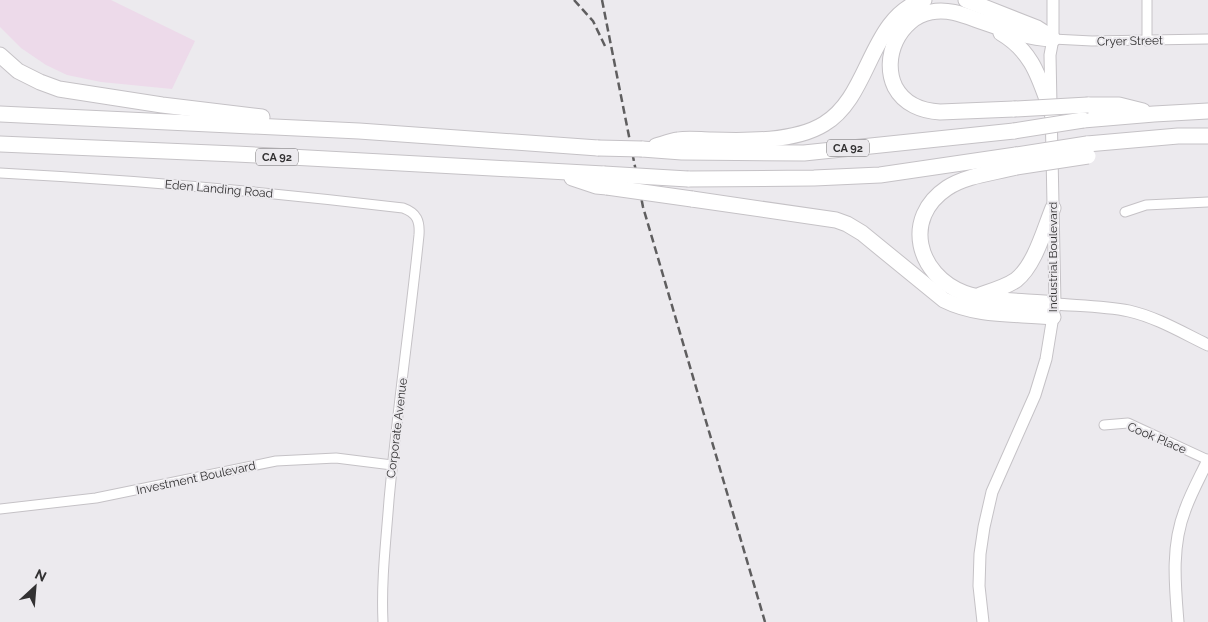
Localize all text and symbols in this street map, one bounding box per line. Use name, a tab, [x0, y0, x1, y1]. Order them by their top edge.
street label: Cryer Street	[1097, 33, 1163, 49]
road number: CA 92	[827, 140, 869, 156]
road number: CA 92	[256, 148, 298, 166]
street label: Eden Landing Road	[164, 177, 274, 201]
street label: Industrial Boulevard	[1046, 202, 1060, 312]
street label: Corporate Avenue	[384, 377, 410, 479]
street label: Cook Place	[1125, 419, 1189, 457]
street label: Investment Boulevard	[135, 459, 257, 497]
north arrow	[10, 562, 60, 612]
text: N	[32, 566, 49, 585]

